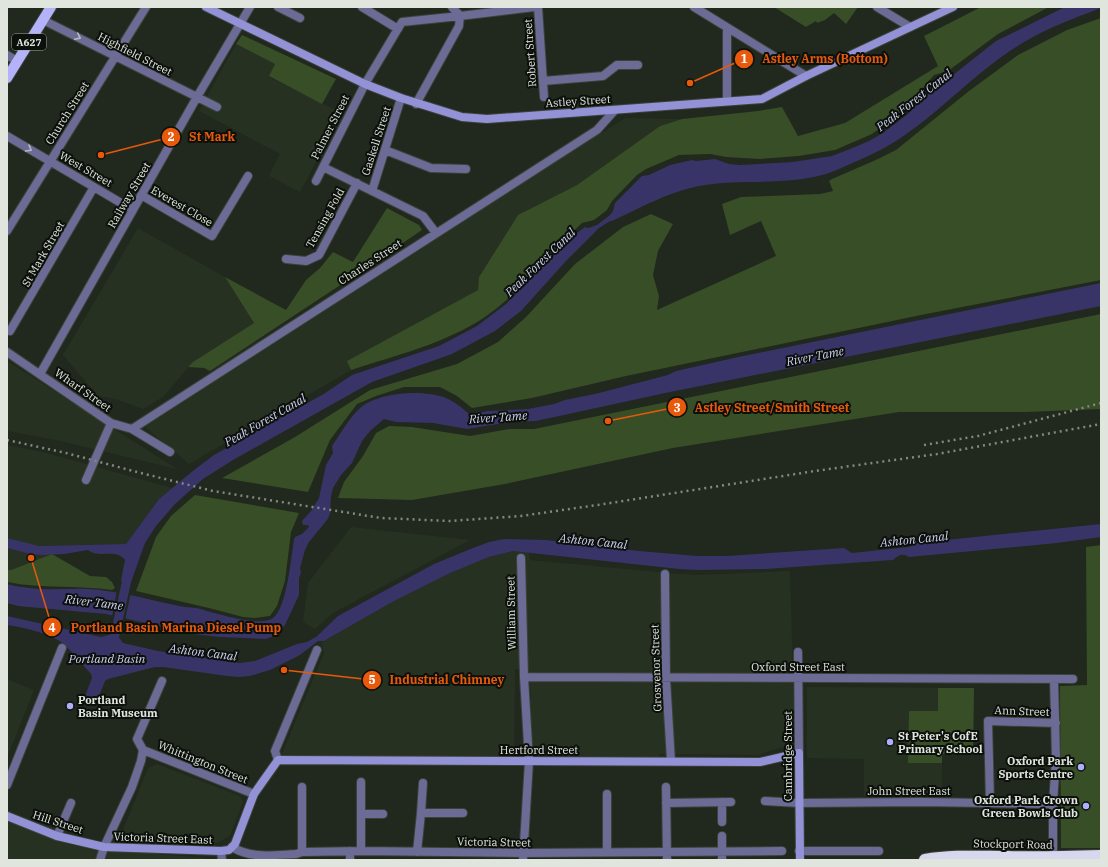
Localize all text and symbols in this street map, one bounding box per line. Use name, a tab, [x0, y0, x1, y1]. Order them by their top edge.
street label: Robert Street	[521, 18, 539, 88]
street label: Highfield Street	[96, 29, 174, 79]
one-way arrow	[74, 33, 81, 40]
road number: A627	[12, 34, 46, 50]
callout: Astley Arms (Bottom)	[734, 47, 896, 71]
text: 1	[740, 51, 748, 66]
text: Astley Arms (Bottom)	[762, 51, 888, 66]
water label: Peak Forest Canal	[872, 65, 955, 135]
street label: Church Street	[42, 79, 92, 147]
street label: Palmer Street	[308, 92, 352, 162]
street label: Astley Street	[545, 92, 611, 110]
street label: Gaskell Street	[358, 105, 394, 177]
callout: St Mark	[161, 125, 243, 149]
text: 2	[167, 129, 175, 144]
text: St Mark	[189, 129, 235, 144]
one-way arrow	[25, 144, 32, 151]
street label: West Street	[57, 148, 115, 190]
street label: Railway Street	[104, 159, 154, 230]
street label: Everest Close	[149, 183, 215, 229]
street label: Tensing Fold	[303, 185, 347, 251]
street label: St Mark Street	[19, 219, 67, 289]
water label: Peak Forest Canal	[501, 224, 579, 300]
street label: Charles Street	[336, 236, 404, 288]
water label: River Tame	[784, 343, 846, 369]
street label: Wharf Street	[52, 365, 114, 415]
water label: Peak Forest Canal	[221, 390, 309, 450]
callout: Astley Street/Smith Street	[667, 395, 857, 419]
text: 3	[673, 400, 681, 415]
text: Astley Street/Smith Street	[695, 400, 850, 415]
water label: River Tame	[467, 407, 528, 427]
water label: Ashton Canal	[878, 528, 949, 550]
water label: Ashton Canal	[557, 530, 628, 552]
street label: William Street	[503, 576, 519, 650]
water label: River Tame	[63, 591, 125, 613]
callout: Portland Basin Marina Diesel Pump	[42, 615, 289, 639]
text: 4	[48, 620, 56, 635]
text: Portland Basin Marina Diesel Pump	[71, 620, 282, 635]
street label: Grosvenor Street	[647, 624, 665, 712]
water label: Ashton Canal	[167, 640, 239, 664]
water label: Portland Basin	[68, 651, 146, 666]
street label: Oxford Street East	[751, 660, 845, 674]
callout: Industrial Chimney	[362, 668, 513, 692]
text: 5	[368, 672, 376, 687]
text: Industrial Chimney	[390, 672, 505, 687]
place label: Portland Basin Museum	[78, 693, 158, 720]
marker: Portland Basin Museum	[65, 701, 75, 711]
street label: Ann Street	[994, 703, 1050, 719]
street label: Cambridge Street	[781, 711, 795, 801]
place label: St Peter's CofE Primary School	[898, 729, 983, 756]
marker: St Peter's CofE Primary School	[885, 737, 895, 747]
street label: Whittington Street	[156, 738, 250, 786]
street label: Hertford Street	[500, 743, 578, 757]
place label: Oxford Park Sports Centre	[998, 754, 1073, 781]
marker: Oxford Park Sports Centre	[1076, 762, 1086, 772]
street label: John Street East	[867, 784, 951, 798]
place label: Oxford Park Crown Green Bowls Club	[974, 793, 1078, 820]
marker: Oxford Park Crown Green Bowls Club	[1081, 801, 1091, 811]
street label: Hill Street	[31, 807, 85, 837]
street label: Victoria Street East	[113, 829, 213, 847]
street label: Victoria Street	[457, 834, 531, 850]
street label: Stockport Road	[973, 836, 1053, 852]

